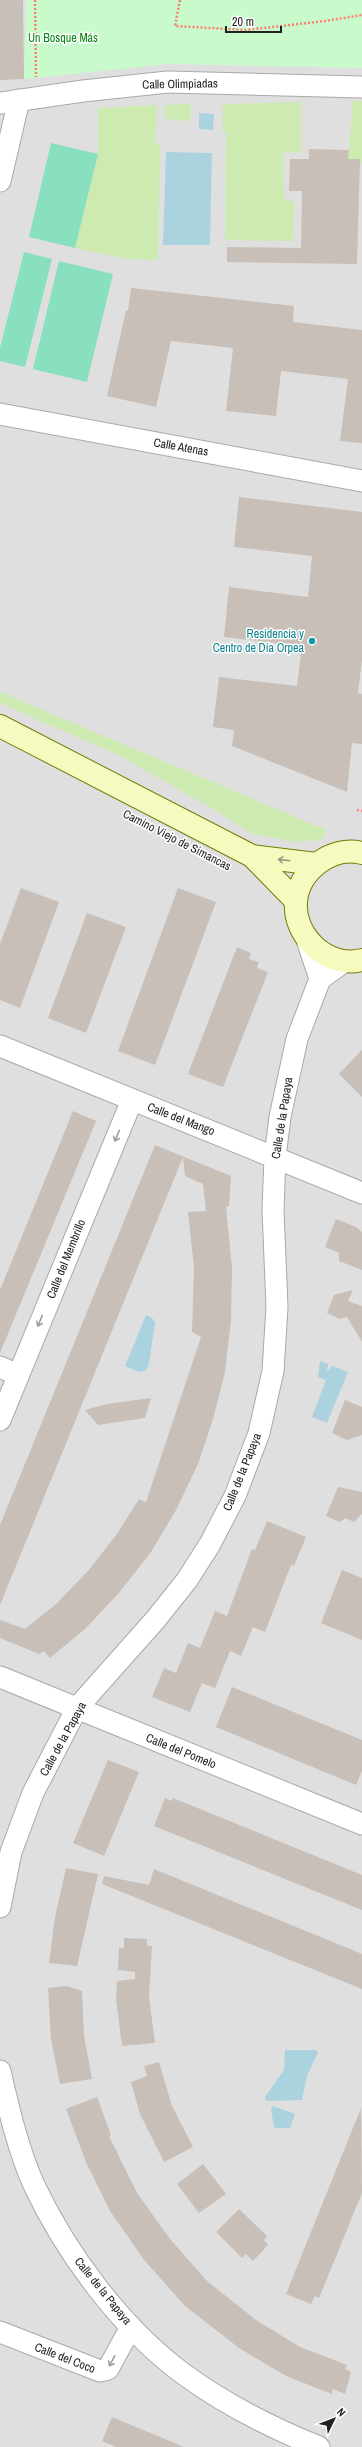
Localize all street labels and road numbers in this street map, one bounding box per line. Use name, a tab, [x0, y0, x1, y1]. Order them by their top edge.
street label: Calle Olimpiadas	[142, 75, 218, 93]
street label: Calle Atenas	[152, 434, 210, 460]
street label: Camino Viejo de Simancas	[120, 806, 234, 874]
street label: Calle de la Papaya	[268, 1075, 296, 1160]
street label: Calle del Mango	[145, 1099, 217, 1139]
street label: Calle del Membrillo	[43, 1217, 89, 1301]
street label: Calle de la Papaya	[219, 1430, 265, 1513]
street label: Calle de la Papaya	[36, 1699, 90, 1779]
street label: Calle del Pomelo	[144, 1730, 218, 1772]
street label: Calle de la Papaya	[71, 2254, 136, 2329]
street label: Calle del Coco	[32, 2339, 98, 2377]

